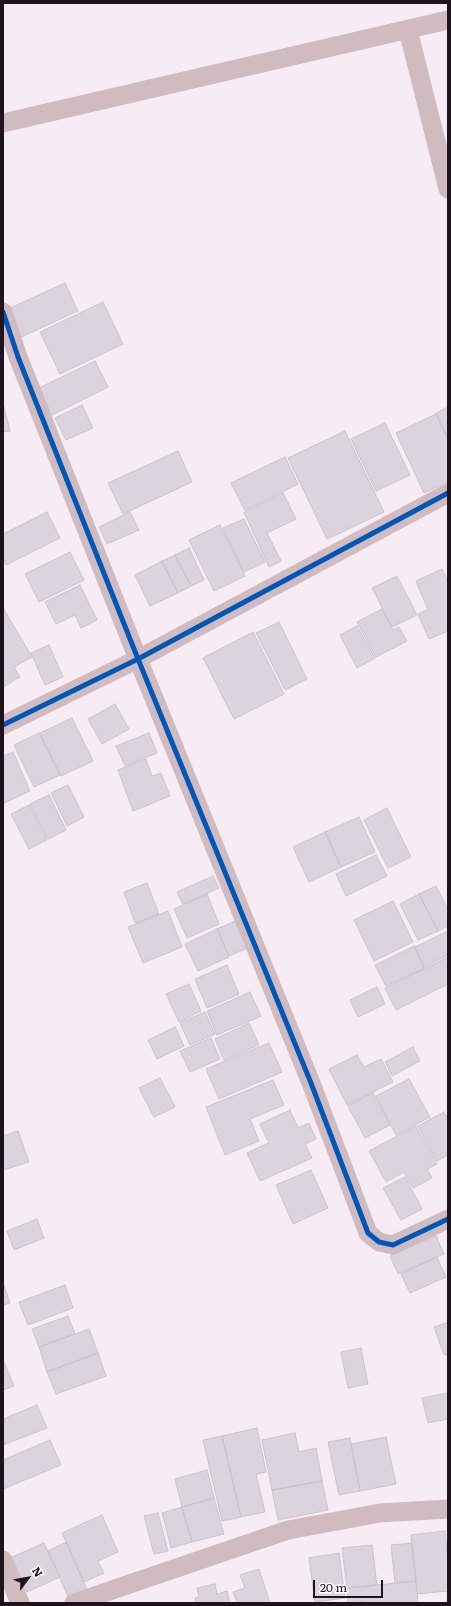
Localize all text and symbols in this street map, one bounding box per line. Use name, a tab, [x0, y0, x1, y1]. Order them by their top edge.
north arrow	[8, 1558, 48, 1598]
text: N	[29, 1563, 47, 1580]
scale bar	[315, 1572, 385, 1598]
text: 20 m	[320, 1578, 347, 1596]

